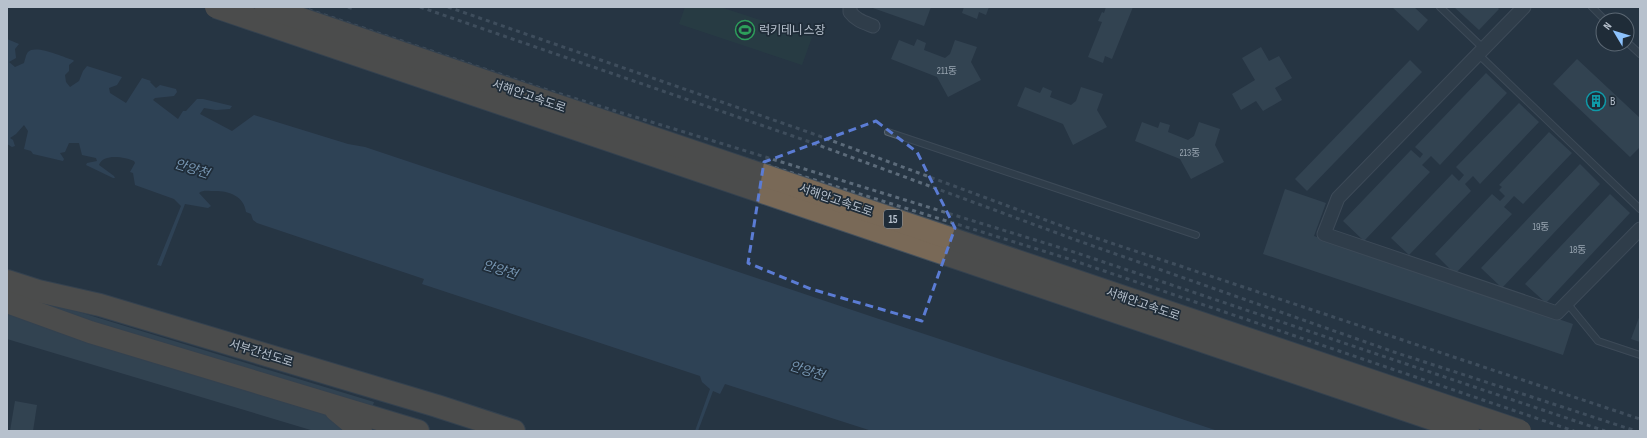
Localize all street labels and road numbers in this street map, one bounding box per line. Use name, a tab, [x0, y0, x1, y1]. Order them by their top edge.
street label: 서해안고속도로	[490, 77, 568, 116]
street label: 서해안고속도로	[797, 181, 875, 220]
road number: 15	[884, 210, 902, 228]
street label: 서해안고속도로	[1104, 285, 1182, 324]
street label: 서부간선도로	[227, 337, 295, 370]

